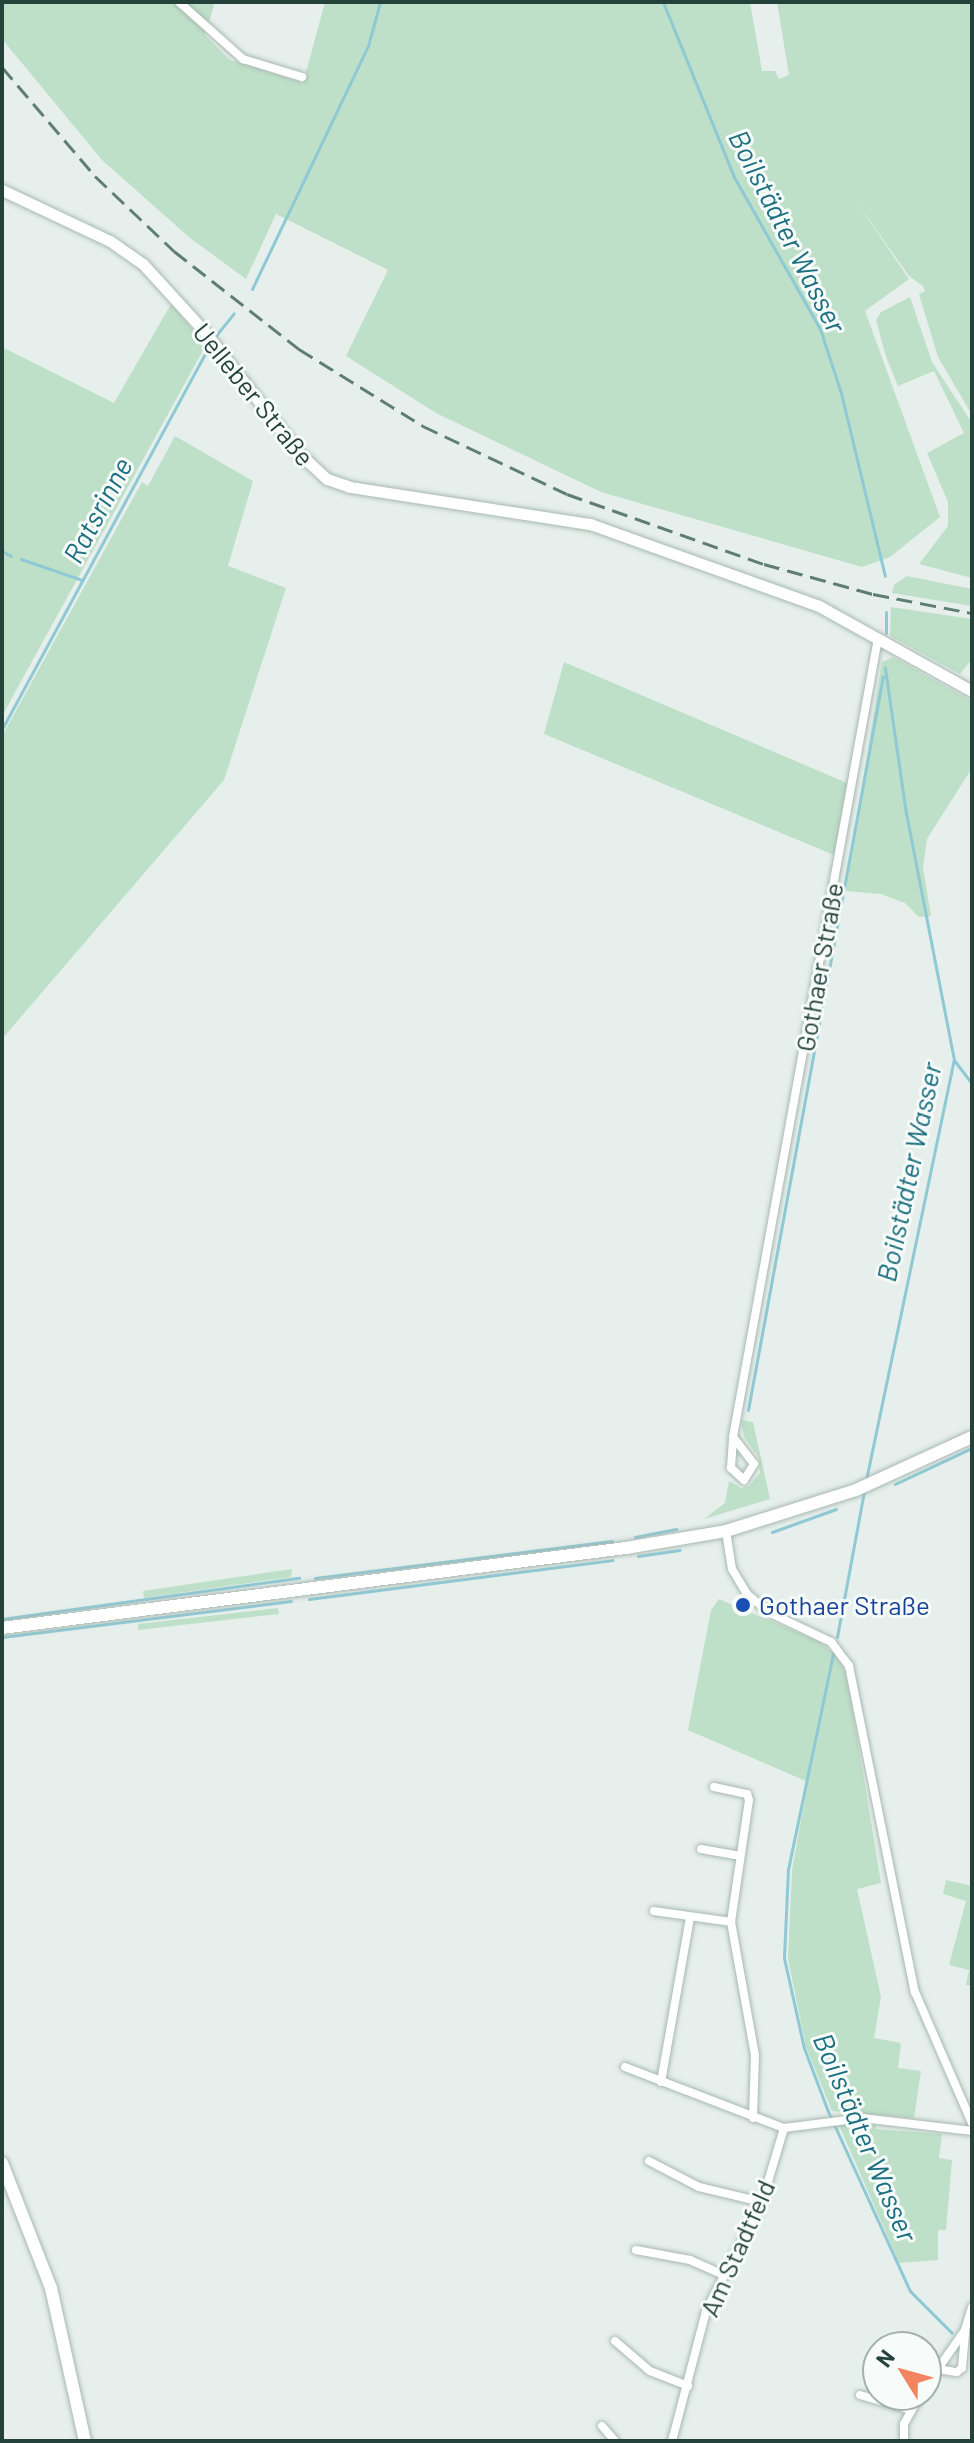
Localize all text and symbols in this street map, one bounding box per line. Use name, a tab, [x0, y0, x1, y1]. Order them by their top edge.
water label: Boilstädter Wasser	[722, 124, 854, 338]
street label: Uelleber Straße	[187, 316, 321, 472]
water label: Ratsrinne	[55, 451, 139, 569]
street label: Gothaer Straße	[789, 880, 849, 1054]
water label: Boilstädter Wasser	[868, 1059, 948, 1285]
place label: Gothaer Straße	[759, 1589, 930, 1621]
marker: Gothaer Straße	[734, 1596, 752, 1614]
water label: Boilstädter Wasser	[807, 2028, 925, 2246]
street label: Am Stadtfeld	[693, 2175, 781, 2321]
north arrow	[862, 2331, 942, 2411]
text: N	[870, 2344, 899, 2371]

